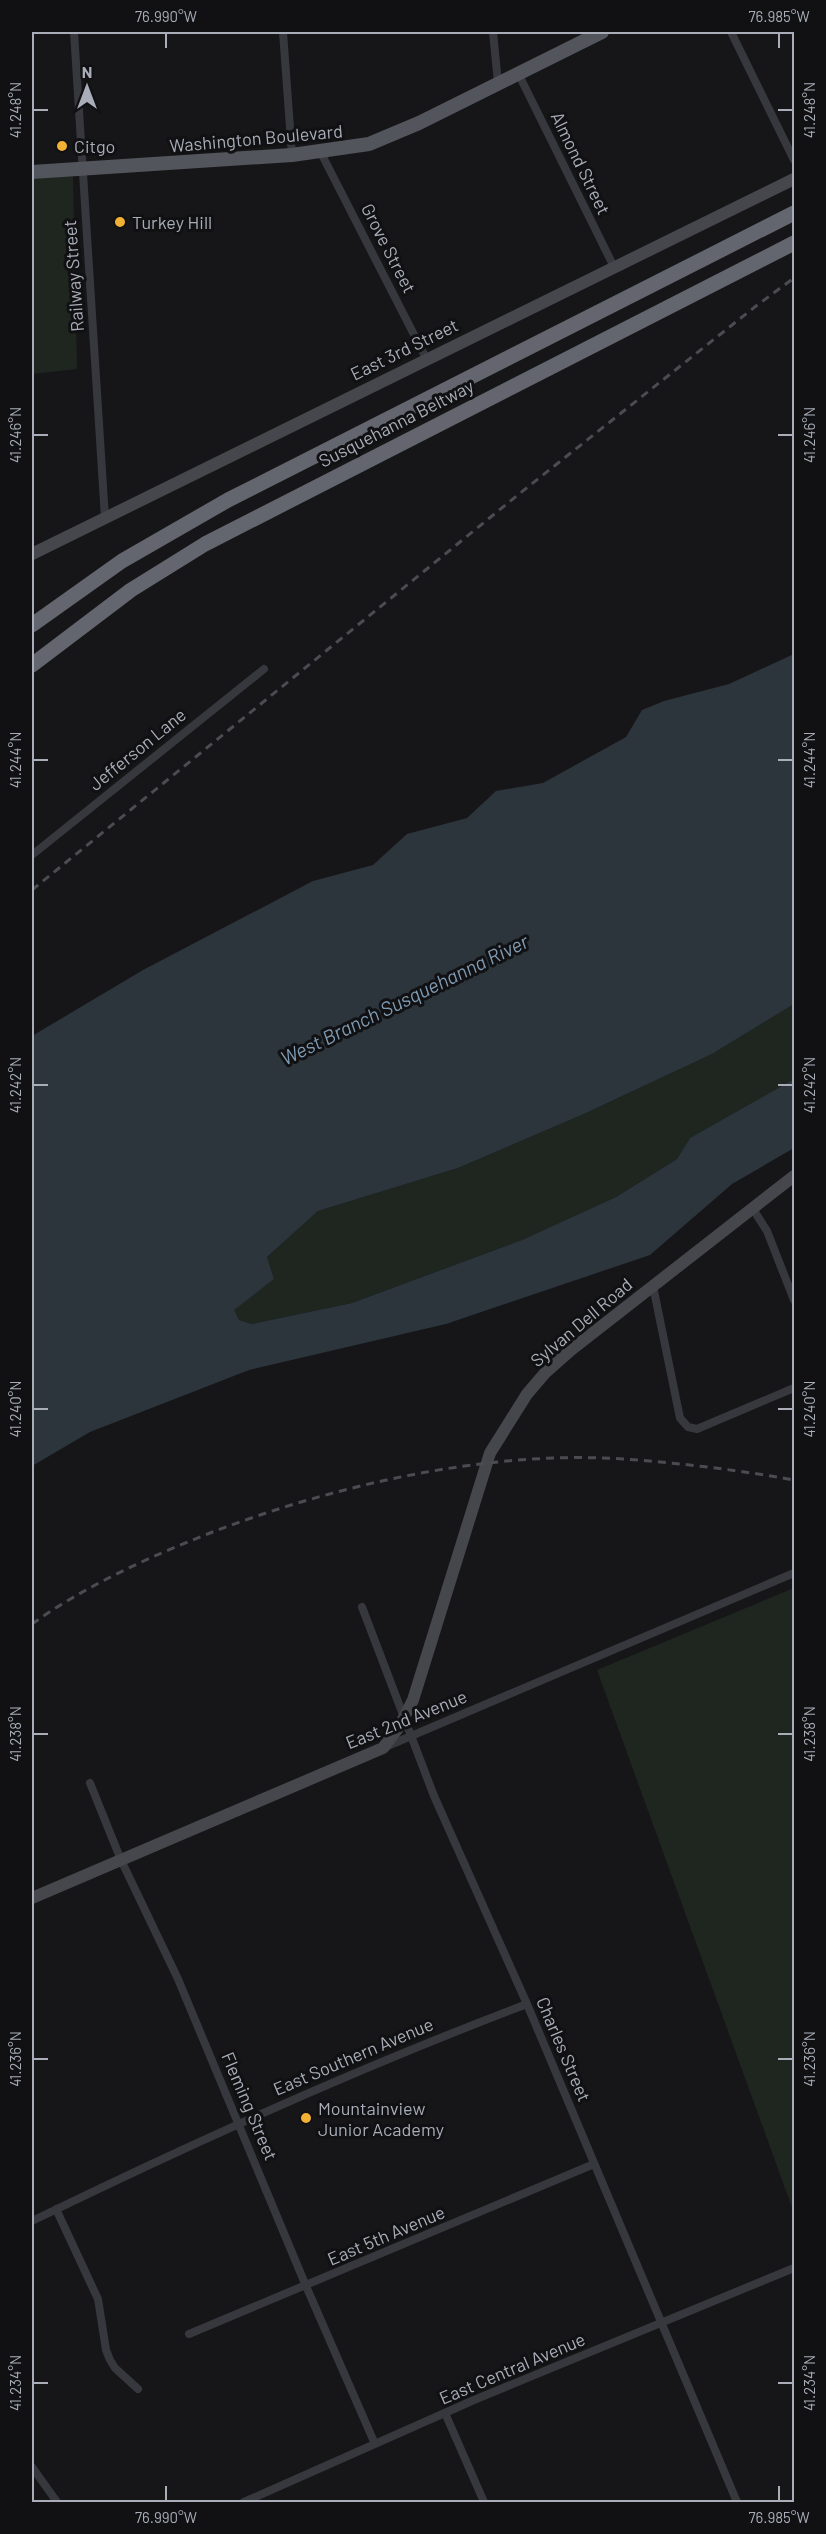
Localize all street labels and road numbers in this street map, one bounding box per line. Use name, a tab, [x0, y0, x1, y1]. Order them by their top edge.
street label: Almond Street	[547, 108, 615, 218]
street label: Washington Boulevard	[168, 119, 344, 157]
street label: Grove Street	[357, 200, 421, 296]
street label: Railway Street	[58, 219, 88, 333]
street label: East 3rd Street	[347, 313, 461, 385]
street label: Susquehanna Beltway	[315, 374, 477, 472]
street label: Jefferson Lane	[84, 703, 190, 795]
street label: Sylvan Dell Road	[526, 1273, 636, 1371]
street label: East 2nd Avenue	[342, 1685, 470, 1753]
street label: Charles Street	[532, 1993, 596, 2105]
street label: East Southern Avenue	[270, 2012, 436, 2100]
street label: Fleming Street	[217, 2049, 283, 2163]
street label: East 5th Avenue	[324, 2200, 448, 2270]
street label: East Central Avenue	[436, 2327, 588, 2409]

